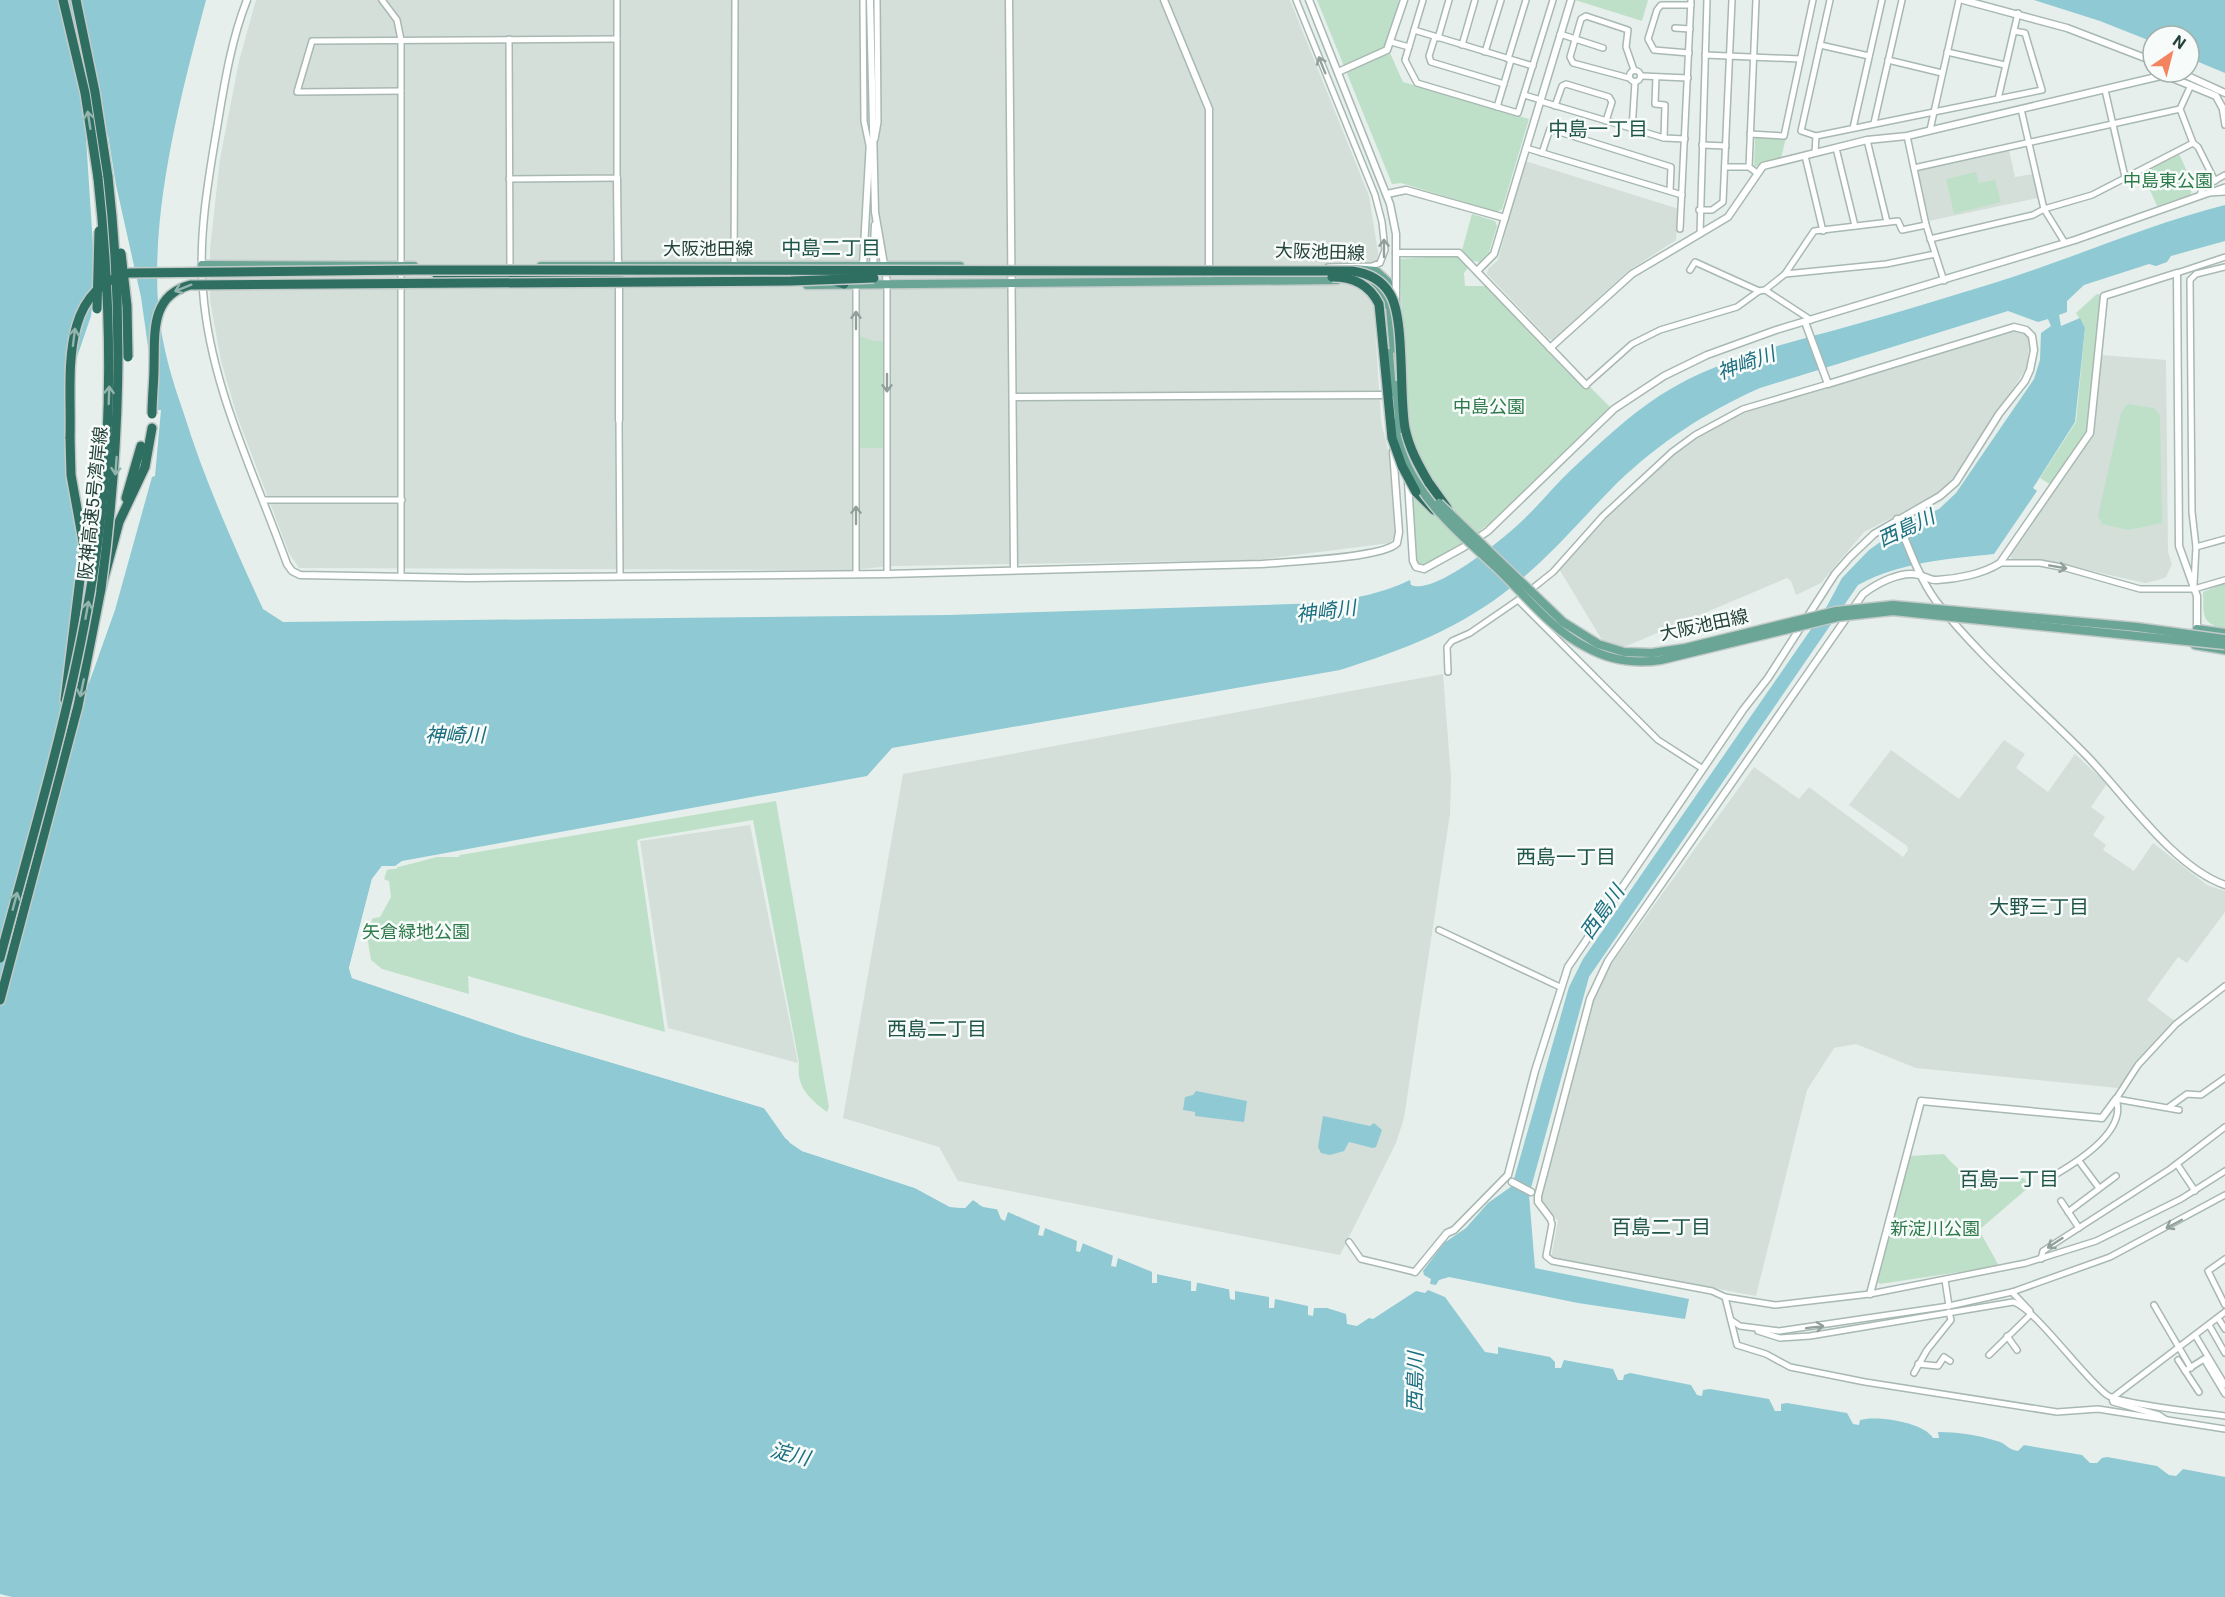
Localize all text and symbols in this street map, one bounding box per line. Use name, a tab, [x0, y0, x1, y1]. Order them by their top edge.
north arrow	[2141, 24, 2201, 84]
text: N	[2169, 31, 2189, 53]
one-way arrow	[1316, 56, 1327, 75]
one-way arrow	[83, 111, 94, 130]
district label: 中島一丁目	[1548, 117, 1648, 141]
park label: 中島東公園	[2123, 170, 2213, 191]
district label: 中島二丁目	[781, 236, 881, 260]
street label: 大阪池田線	[663, 238, 753, 259]
street label: 大阪池田線	[1275, 239, 1365, 264]
one-way arrow	[1378, 239, 1389, 259]
one-way arrow	[174, 283, 193, 294]
one-way arrow	[850, 311, 862, 331]
one-way arrow	[69, 328, 80, 347]
water label: 神崎川	[1714, 341, 1780, 385]
one-way arrow	[881, 372, 893, 392]
one-way arrow	[103, 386, 114, 406]
park label: 中島公園	[1453, 396, 1525, 417]
street label: 阪神高速5号湾岸線	[74, 425, 111, 581]
one-way arrow	[110, 456, 121, 476]
water label: 西島川	[1874, 504, 1940, 552]
one-way arrow	[850, 506, 862, 526]
one-way arrow	[2048, 561, 2067, 572]
water label: 神崎川	[1295, 595, 1359, 627]
one-way arrow	[82, 601, 93, 621]
street label: 大阪池田線	[1658, 605, 1750, 644]
one-way arrow	[75, 678, 87, 697]
water label: 神崎川	[425, 723, 487, 747]
district label: 西島一丁目	[1516, 845, 1616, 869]
water label: 西島川	[1575, 879, 1630, 943]
one-way arrow	[10, 892, 21, 911]
district label: 大野三丁目	[1989, 895, 2089, 919]
park label: 矢倉緑地公園	[362, 921, 470, 942]
district label: 西島二丁目	[887, 1017, 987, 1041]
district label: 百島一丁目	[1959, 1167, 2059, 1191]
district label: 百島二丁目	[1611, 1215, 1711, 1239]
park label: 新淀川公園	[1890, 1218, 1980, 1239]
one-way arrow	[2166, 1219, 2184, 1230]
one-way arrow	[2047, 1237, 2064, 1249]
one-way arrow	[1805, 1321, 1825, 1332]
water label: 西島川	[1402, 1350, 1428, 1412]
water label: 淀川	[768, 1438, 814, 1471]

